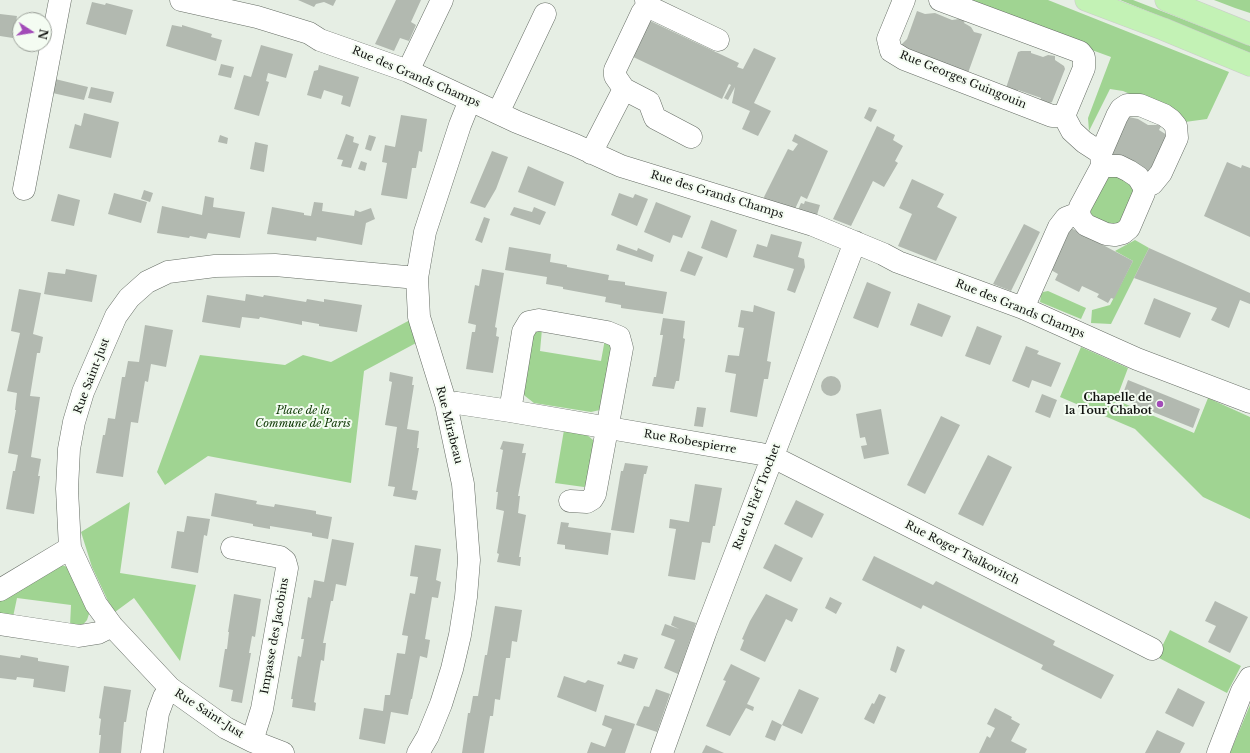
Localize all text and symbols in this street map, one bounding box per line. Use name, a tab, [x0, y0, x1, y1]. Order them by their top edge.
north arrow	[12, 12, 52, 52]
text: N	[35, 28, 51, 41]
street label: Rue des Grands Champs	[350, 44, 482, 110]
street label: Rue Georges Guingouin	[898, 49, 1028, 111]
street label: Rue des Grands Champs	[649, 168, 785, 222]
street label: Rue des Grands Champs	[953, 277, 1087, 341]
street label: Rue Saint-Just	[72, 336, 112, 416]
street label: Rue Mirabeau	[433, 385, 465, 465]
place label: Chapelle de la Tour Chabot	[1065, 391, 1152, 417]
marker: Chapelle de la Tour Chabot	[1155, 399, 1165, 409]
park label: Place de la Commune de Paris	[255, 404, 351, 430]
street label: Rue Robespierre	[643, 427, 737, 457]
street label: Rue du Fief Trochet	[731, 442, 783, 552]
street label: Rue Roger Tsalkovitch	[903, 518, 1021, 588]
street label: Impasse des Jacobins	[258, 577, 292, 695]
street label: Rue Saint-Just	[172, 687, 246, 741]

